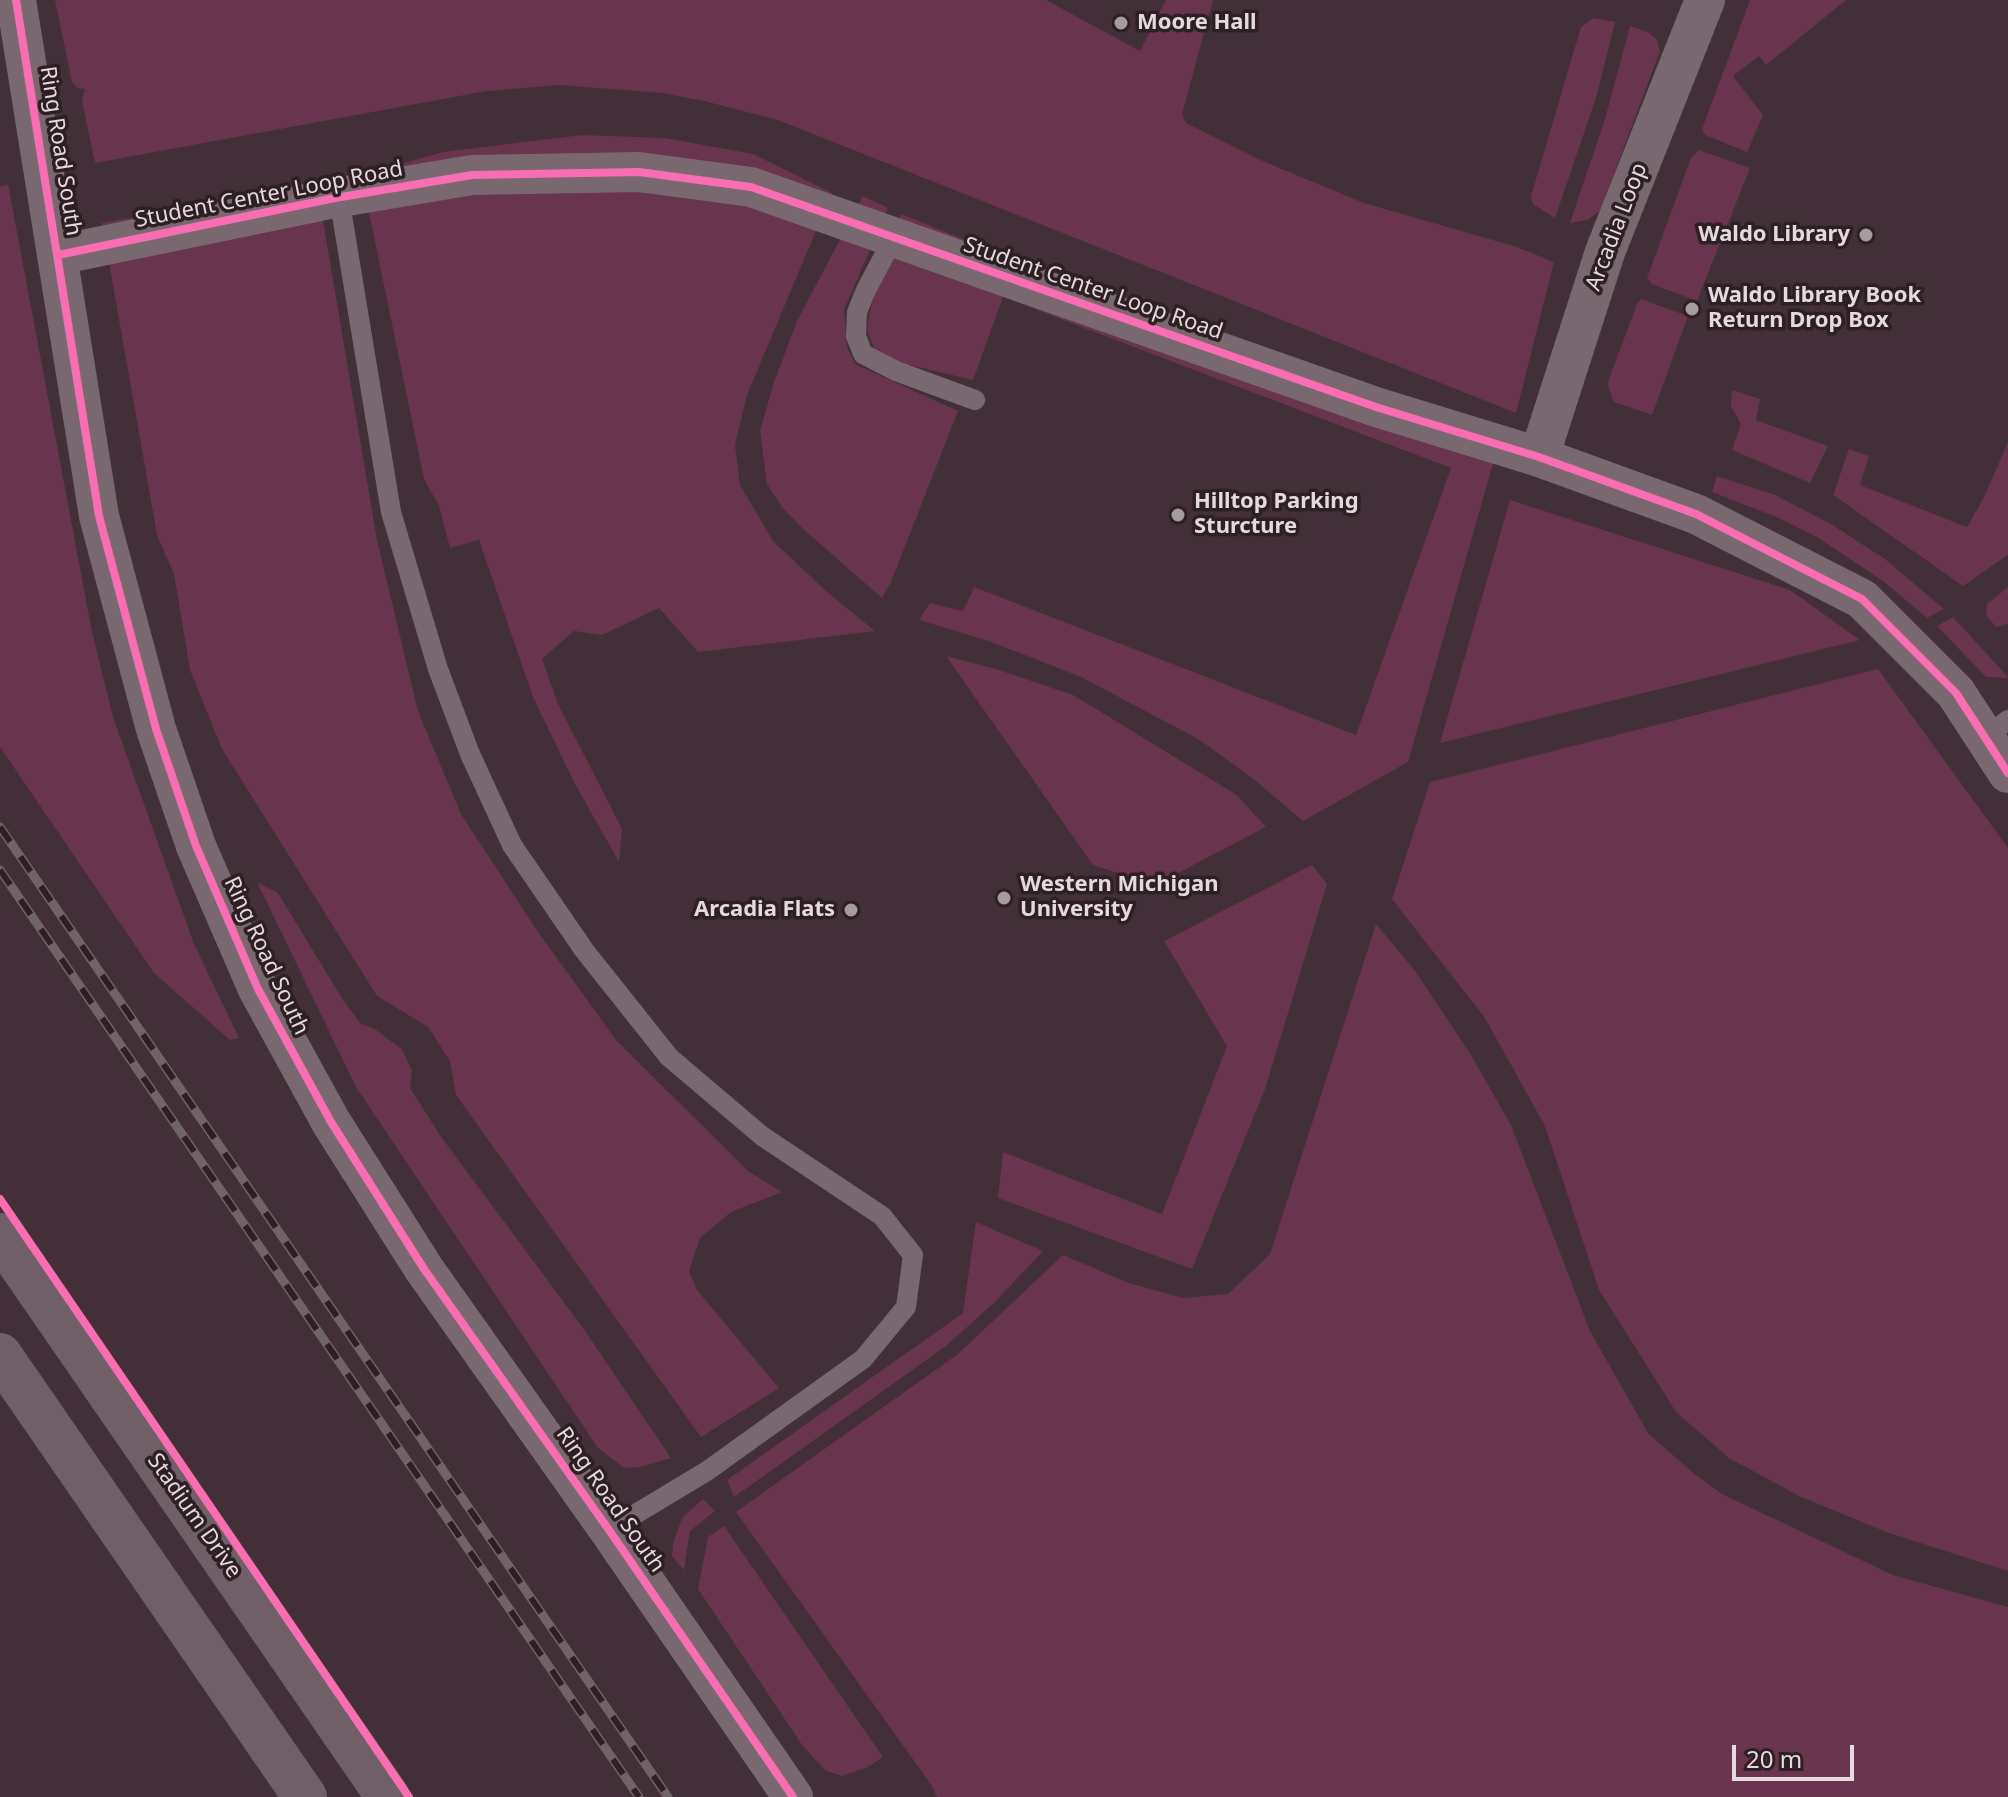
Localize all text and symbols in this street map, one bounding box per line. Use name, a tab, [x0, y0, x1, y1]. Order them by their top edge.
place label: Moore Hall	[1137, 10, 1257, 36]
marker: Moore Hall	[1112, 14, 1130, 32]
street label: Ring Road South	[34, 64, 86, 238]
street label: Student Center Loop Road	[133, 156, 405, 234]
street label: Arcadia Loop	[1581, 159, 1653, 295]
place label: Waldo Library	[1698, 222, 1850, 248]
marker: Waldo Library	[1857, 226, 1875, 244]
street label: Student Center Loop Road	[960, 232, 1226, 346]
place label: Waldo Library Book Return Drop Box	[1708, 283, 1921, 334]
marker: Waldo Library Book Return Drop Box	[1683, 300, 1701, 318]
place label: Hilltop Parking Sturcture	[1194, 489, 1359, 540]
marker: Hilltop Parking Sturcture	[1169, 506, 1187, 524]
place label: Western Michigan University	[1020, 872, 1218, 924]
street label: Ring Road South	[218, 873, 314, 1039]
marker: Western Michigan University	[995, 889, 1013, 907]
place label: Arcadia Flats	[694, 897, 835, 923]
marker: Arcadia Flats	[842, 901, 860, 919]
street label: Ring Road South	[550, 1422, 670, 1578]
street label: Stadium Drive	[141, 1449, 247, 1583]
scale bar	[1736, 1729, 1858, 1779]
text: 20 m	[1746, 1742, 1802, 1775]

